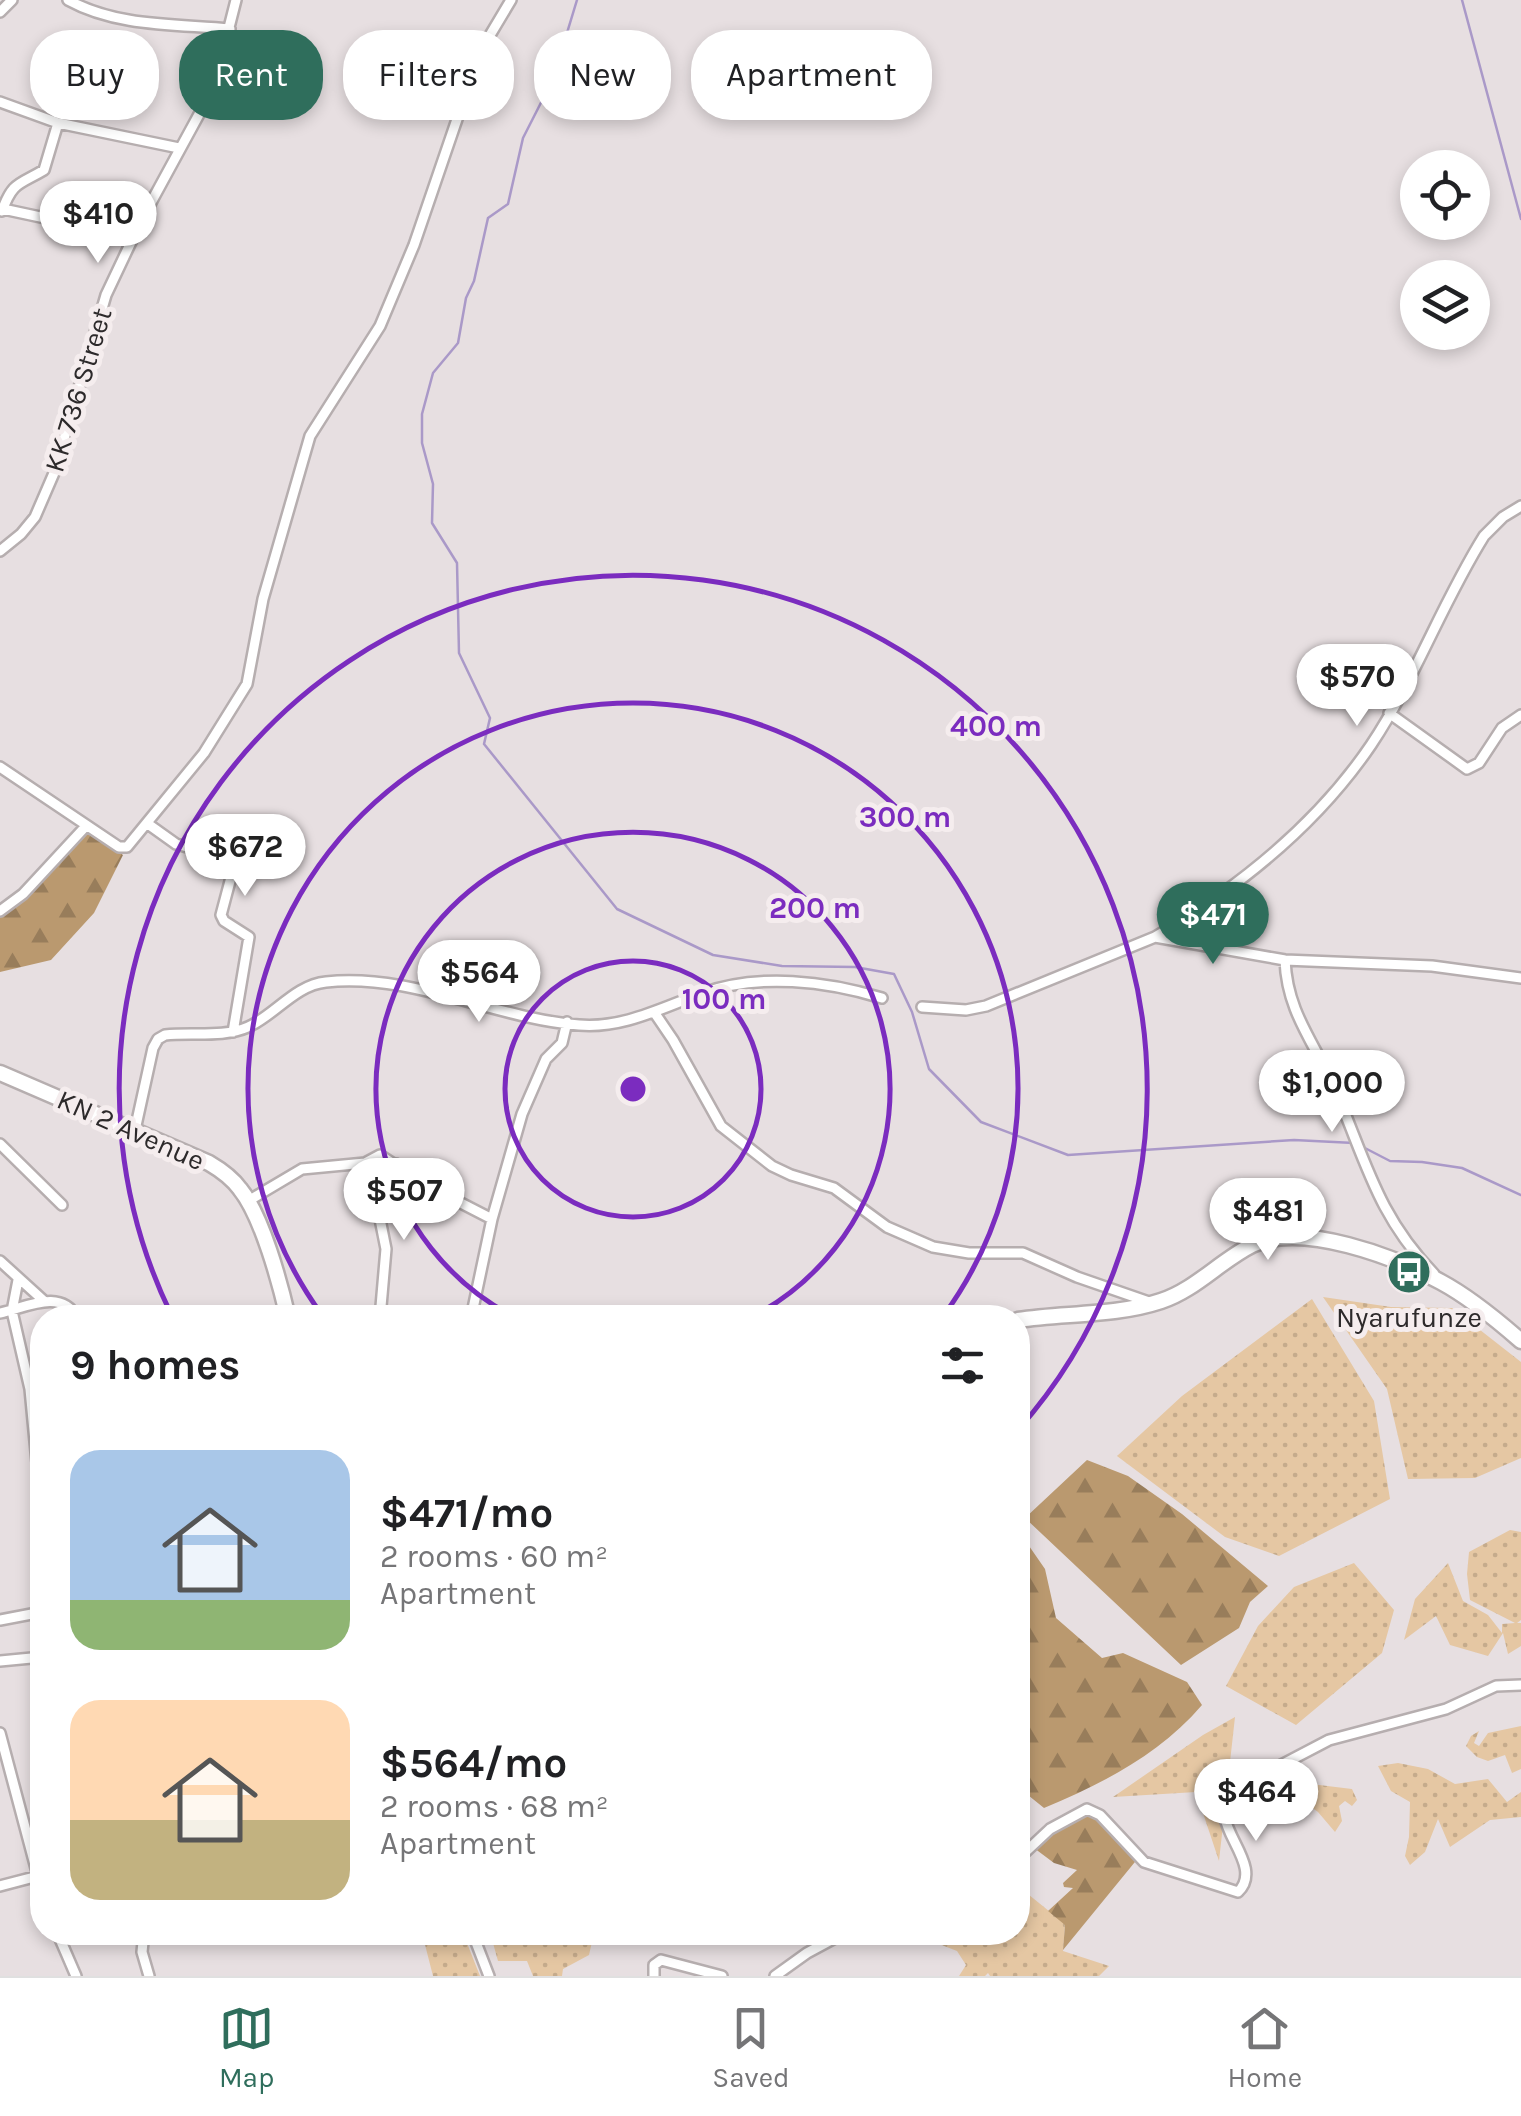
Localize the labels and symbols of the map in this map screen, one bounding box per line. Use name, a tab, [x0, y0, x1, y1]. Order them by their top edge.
pin: $410	[39, 181, 157, 266]
street label: KK 736 Street	[37, 304, 119, 476]
pin: $570	[1298, 644, 1416, 729]
text: 400 m	[950, 708, 1042, 744]
text: 300 m	[859, 799, 951, 835]
pin: $672	[186, 814, 304, 899]
pin: $471	[1154, 882, 1272, 967]
text: 200 m	[769, 890, 861, 926]
pin: $564	[420, 940, 538, 1025]
text: 100 m	[682, 981, 766, 1017]
pin: $1,000	[1251, 1050, 1413, 1135]
centre of rings	[615, 1071, 651, 1107]
street label: KN 2 Avenue	[52, 1083, 210, 1177]
pin: $507	[345, 1158, 463, 1243]
pin: $481	[1209, 1178, 1327, 1263]
bus stop icon: Nyarufunze	[1386, 1249, 1432, 1295]
place label: Nyarufunze	[1336, 1301, 1482, 1334]
pin: $464	[1197, 1759, 1315, 1844]

